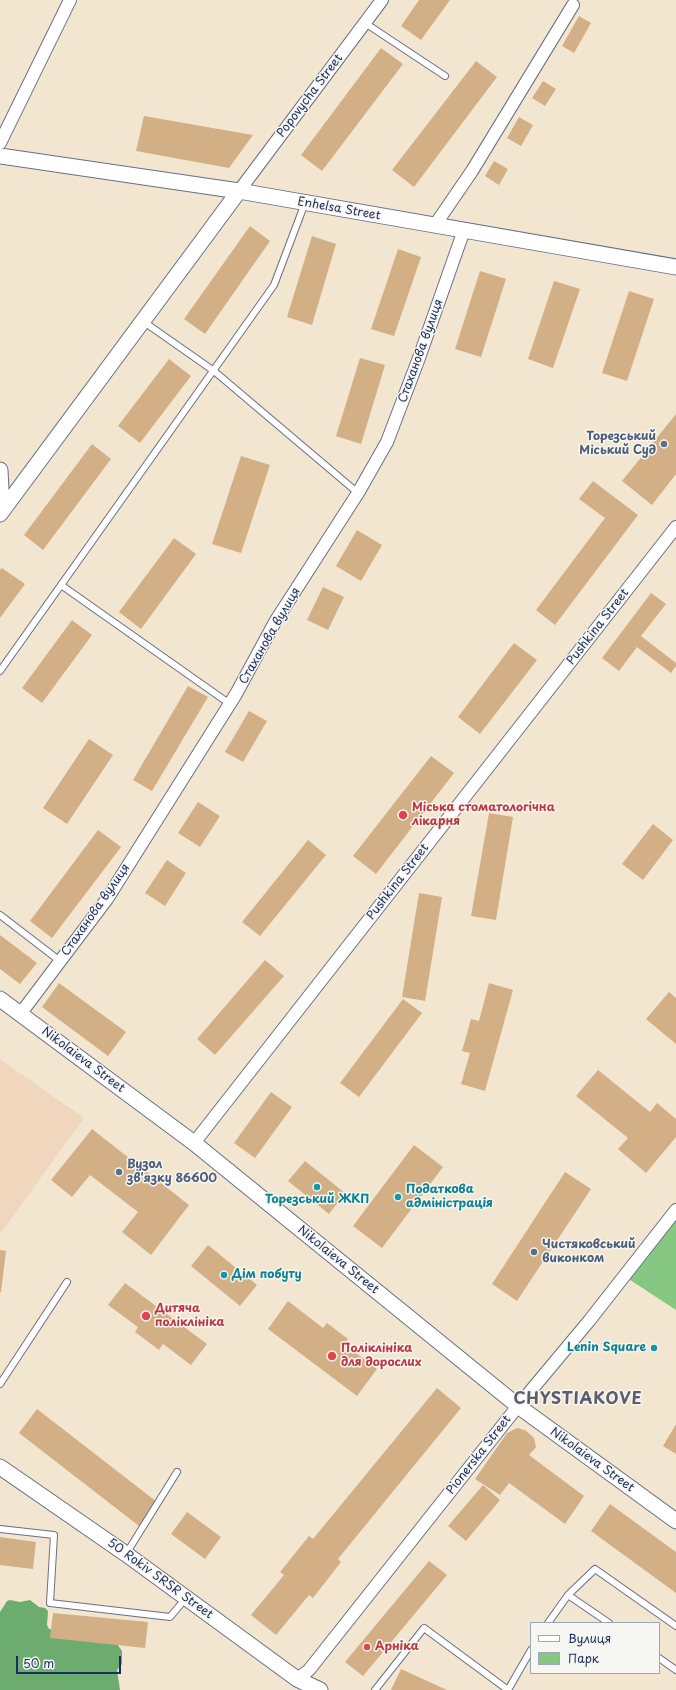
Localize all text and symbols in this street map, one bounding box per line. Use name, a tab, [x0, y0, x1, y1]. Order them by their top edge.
street label: Popovycha Street	[274, 52, 346, 140]
street label: Enhelsa Street	[296, 195, 382, 223]
street label: Стаханова вулиця	[396, 297, 446, 405]
place label: Торезський Міський Суд	[579, 430, 656, 458]
marker: Торезський Міський Суд	[659, 439, 669, 449]
street label: Стаханова вулиця	[236, 585, 304, 687]
street label: Pushkina Street	[564, 586, 632, 668]
place label: Міська стоматологічна лікарня	[412, 801, 555, 829]
marker: Міська стоматологічна лікарня	[397, 809, 409, 821]
street label: Pushkina Street	[364, 841, 432, 923]
street label: Стаханова вулиця	[59, 861, 133, 959]
street label: Nikolaieva Street	[39, 1024, 127, 1096]
place label: Вузол зв'язку 86600	[127, 1158, 217, 1186]
marker: Вузол зв'язку 86600	[114, 1167, 124, 1177]
marker: Торезський ЖКП	[312, 1182, 322, 1192]
place label: Податкова адміністрація	[406, 1183, 493, 1211]
marker: Податкова адміністрація	[393, 1192, 403, 1202]
place label: Торезський ЖКП	[265, 1193, 369, 1207]
street label: Nikolaieva Street	[295, 1223, 381, 1297]
place label: Чистяковський виконком	[542, 1238, 636, 1266]
marker: Чистяковський виконком	[529, 1247, 539, 1257]
place label: Дім побуту	[232, 1268, 302, 1282]
marker: Дім побуту	[219, 1270, 229, 1280]
place label: Дитяча поліклініка	[155, 1302, 225, 1330]
marker: Дитяча поліклініка	[140, 1310, 152, 1322]
place label: Lenin Square	[567, 1341, 646, 1355]
place label: Поліклініка для дорослих	[341, 1342, 421, 1370]
marker: Lenin Square	[649, 1343, 659, 1353]
marker: Поліклініка для дорослих	[326, 1350, 338, 1362]
district label: CHYSTIAKOVE	[513, 1390, 643, 1410]
street label: Pionerska Street	[444, 1413, 514, 1497]
street label: Nikolaieva Street	[547, 1425, 637, 1495]
street label: 50 Rokiv SRSR Street	[104, 1536, 216, 1622]
legend	[530, 1622, 660, 1674]
text: Вулиця	[568, 1629, 611, 1647]
place label: Арніка	[375, 1640, 419, 1654]
marker: Арніка	[362, 1642, 372, 1652]
scale bar	[18, 1648, 123, 1674]
text: Парк	[568, 1649, 599, 1667]
text: 50 m	[23, 1654, 54, 1672]

